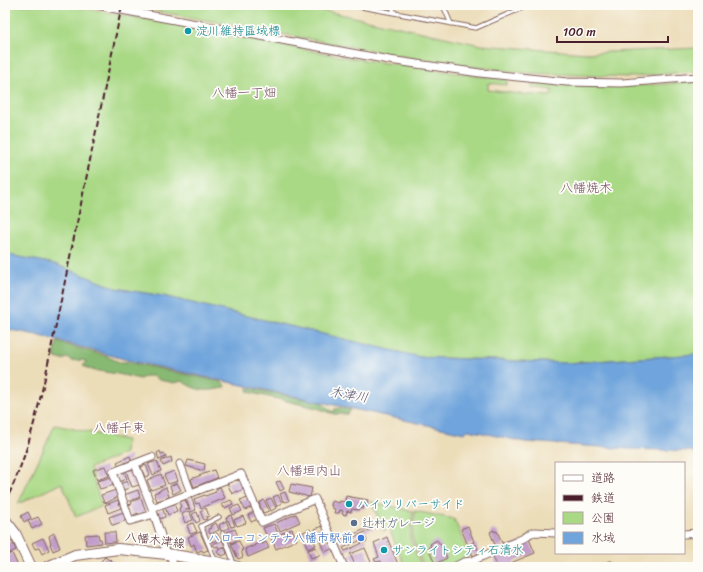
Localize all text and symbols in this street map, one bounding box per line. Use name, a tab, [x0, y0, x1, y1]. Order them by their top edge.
scale bar	[557, 18, 668, 44]
place label: 淀川維持區域標	[196, 20, 280, 42]
text: 100 m	[563, 21, 596, 43]
marker: 淀川維持區域標	[183, 26, 193, 36]
district label: 八幡一丁畑	[211, 81, 277, 104]
district label: 八幡焼木	[560, 176, 612, 199]
water label: 木津川	[328, 380, 370, 409]
district label: 八幡千束	[93, 416, 145, 439]
district label: 八幡垣内山	[276, 459, 342, 482]
legend	[555, 462, 685, 554]
text: 道路	[591, 467, 615, 489]
text: 鉄道	[591, 487, 615, 509]
place label: ハイツリバーサイド	[357, 493, 465, 515]
marker: ハイツリバーサイド	[344, 499, 354, 509]
text: 公園	[591, 507, 615, 529]
place label: 辻村ガレージ	[362, 512, 435, 534]
marker: 辻村ガレージ	[349, 518, 359, 528]
street label: 八幡木津線	[124, 525, 186, 555]
place label: ハローコンテナ八幡市駅前	[208, 527, 353, 549]
text: 水域	[591, 527, 615, 549]
marker: ハローコンテナ八幡市駅前	[356, 533, 366, 543]
place label: サンライトシティ石清水	[392, 539, 524, 561]
marker: サンライトシティ石清水	[379, 545, 389, 555]

